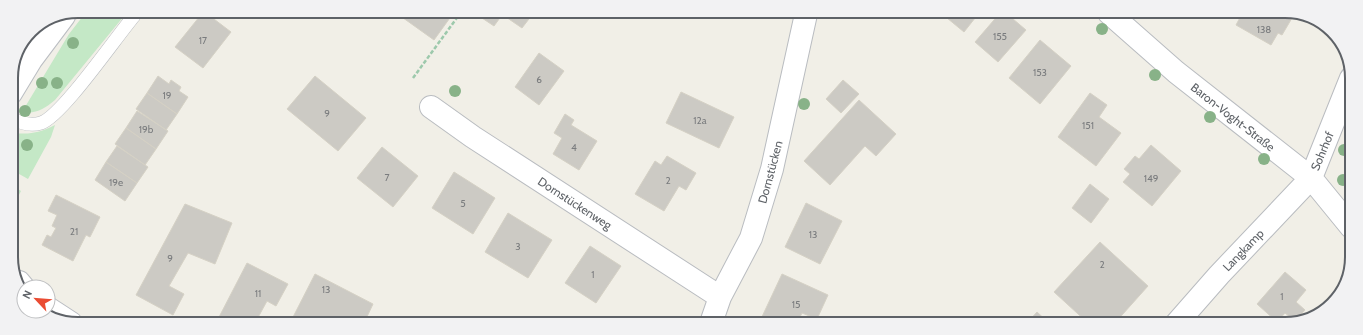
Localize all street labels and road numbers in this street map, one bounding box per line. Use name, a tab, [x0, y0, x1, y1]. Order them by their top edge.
street label: Baron-Voght-Straße	[1188, 79, 1278, 155]
street label: Sohrhof	[1307, 129, 1337, 173]
street label: Dornstücken	[754, 139, 786, 205]
street label: Dornstückenweg	[535, 174, 616, 233]
street label: Langkamp	[1219, 226, 1267, 274]

